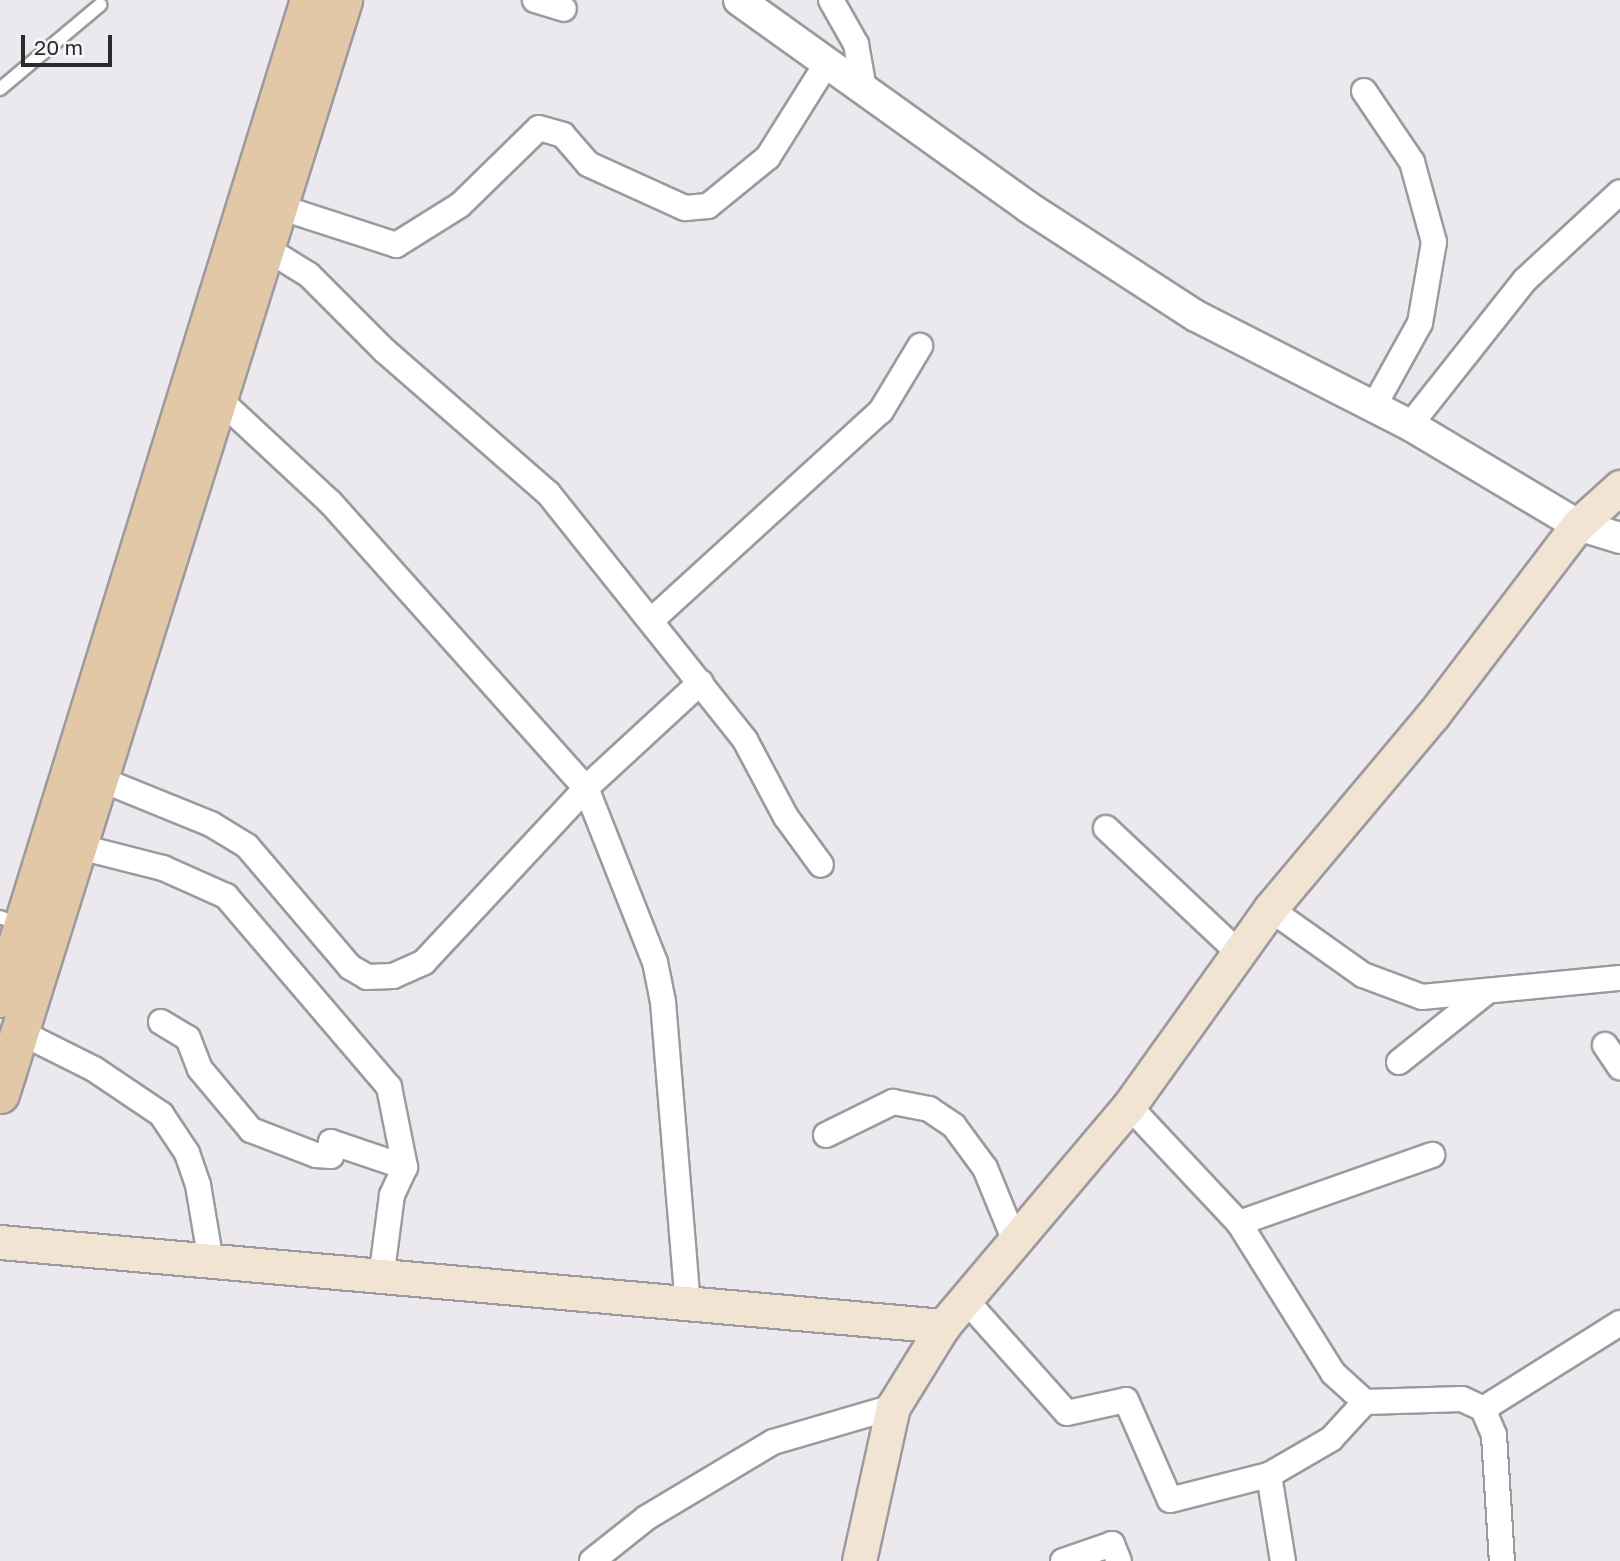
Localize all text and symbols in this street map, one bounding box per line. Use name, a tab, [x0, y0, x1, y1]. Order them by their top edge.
scale bar	[24, 21, 116, 65]
text: 20 m	[34, 34, 83, 60]

